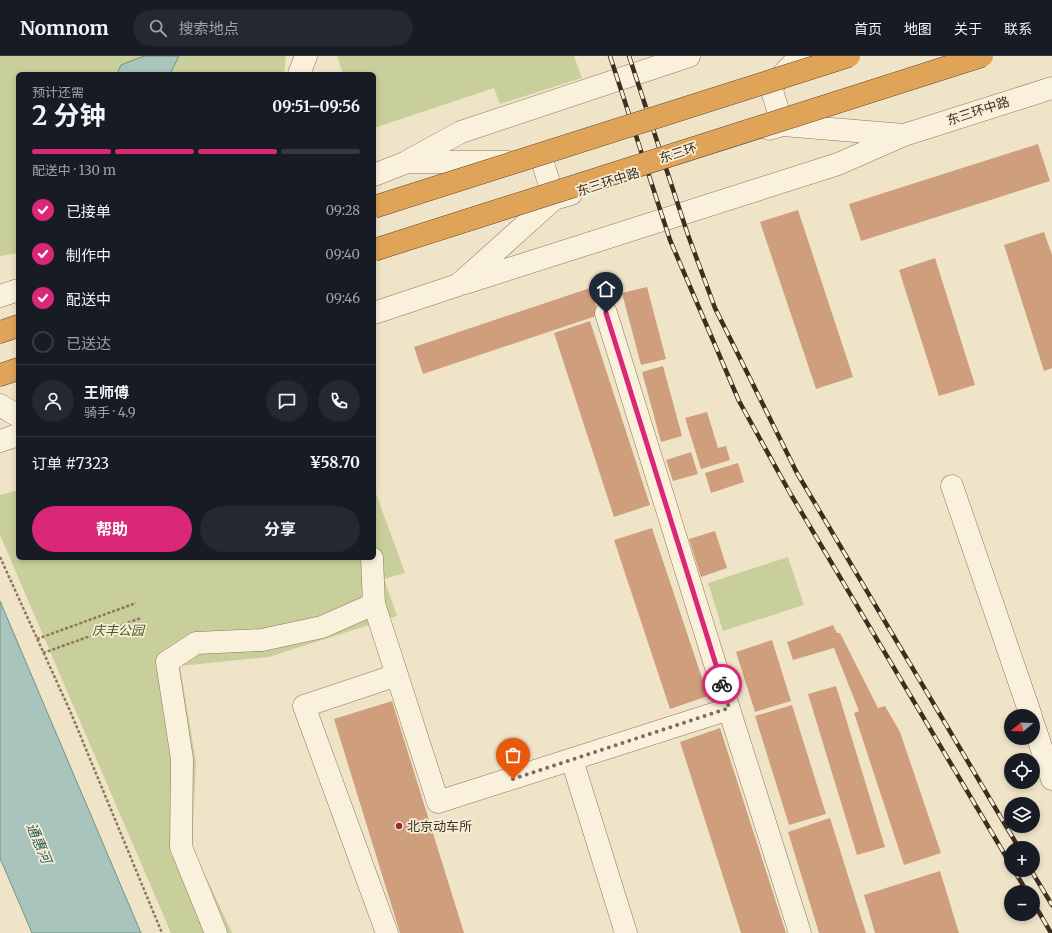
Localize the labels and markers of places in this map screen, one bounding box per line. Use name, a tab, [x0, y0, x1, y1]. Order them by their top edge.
pin	[589, 272, 623, 313]
pin	[496, 738, 530, 779]
place label: 北京动车所	[407, 818, 472, 835]
marker: 北京动车所	[394, 821, 404, 831]

